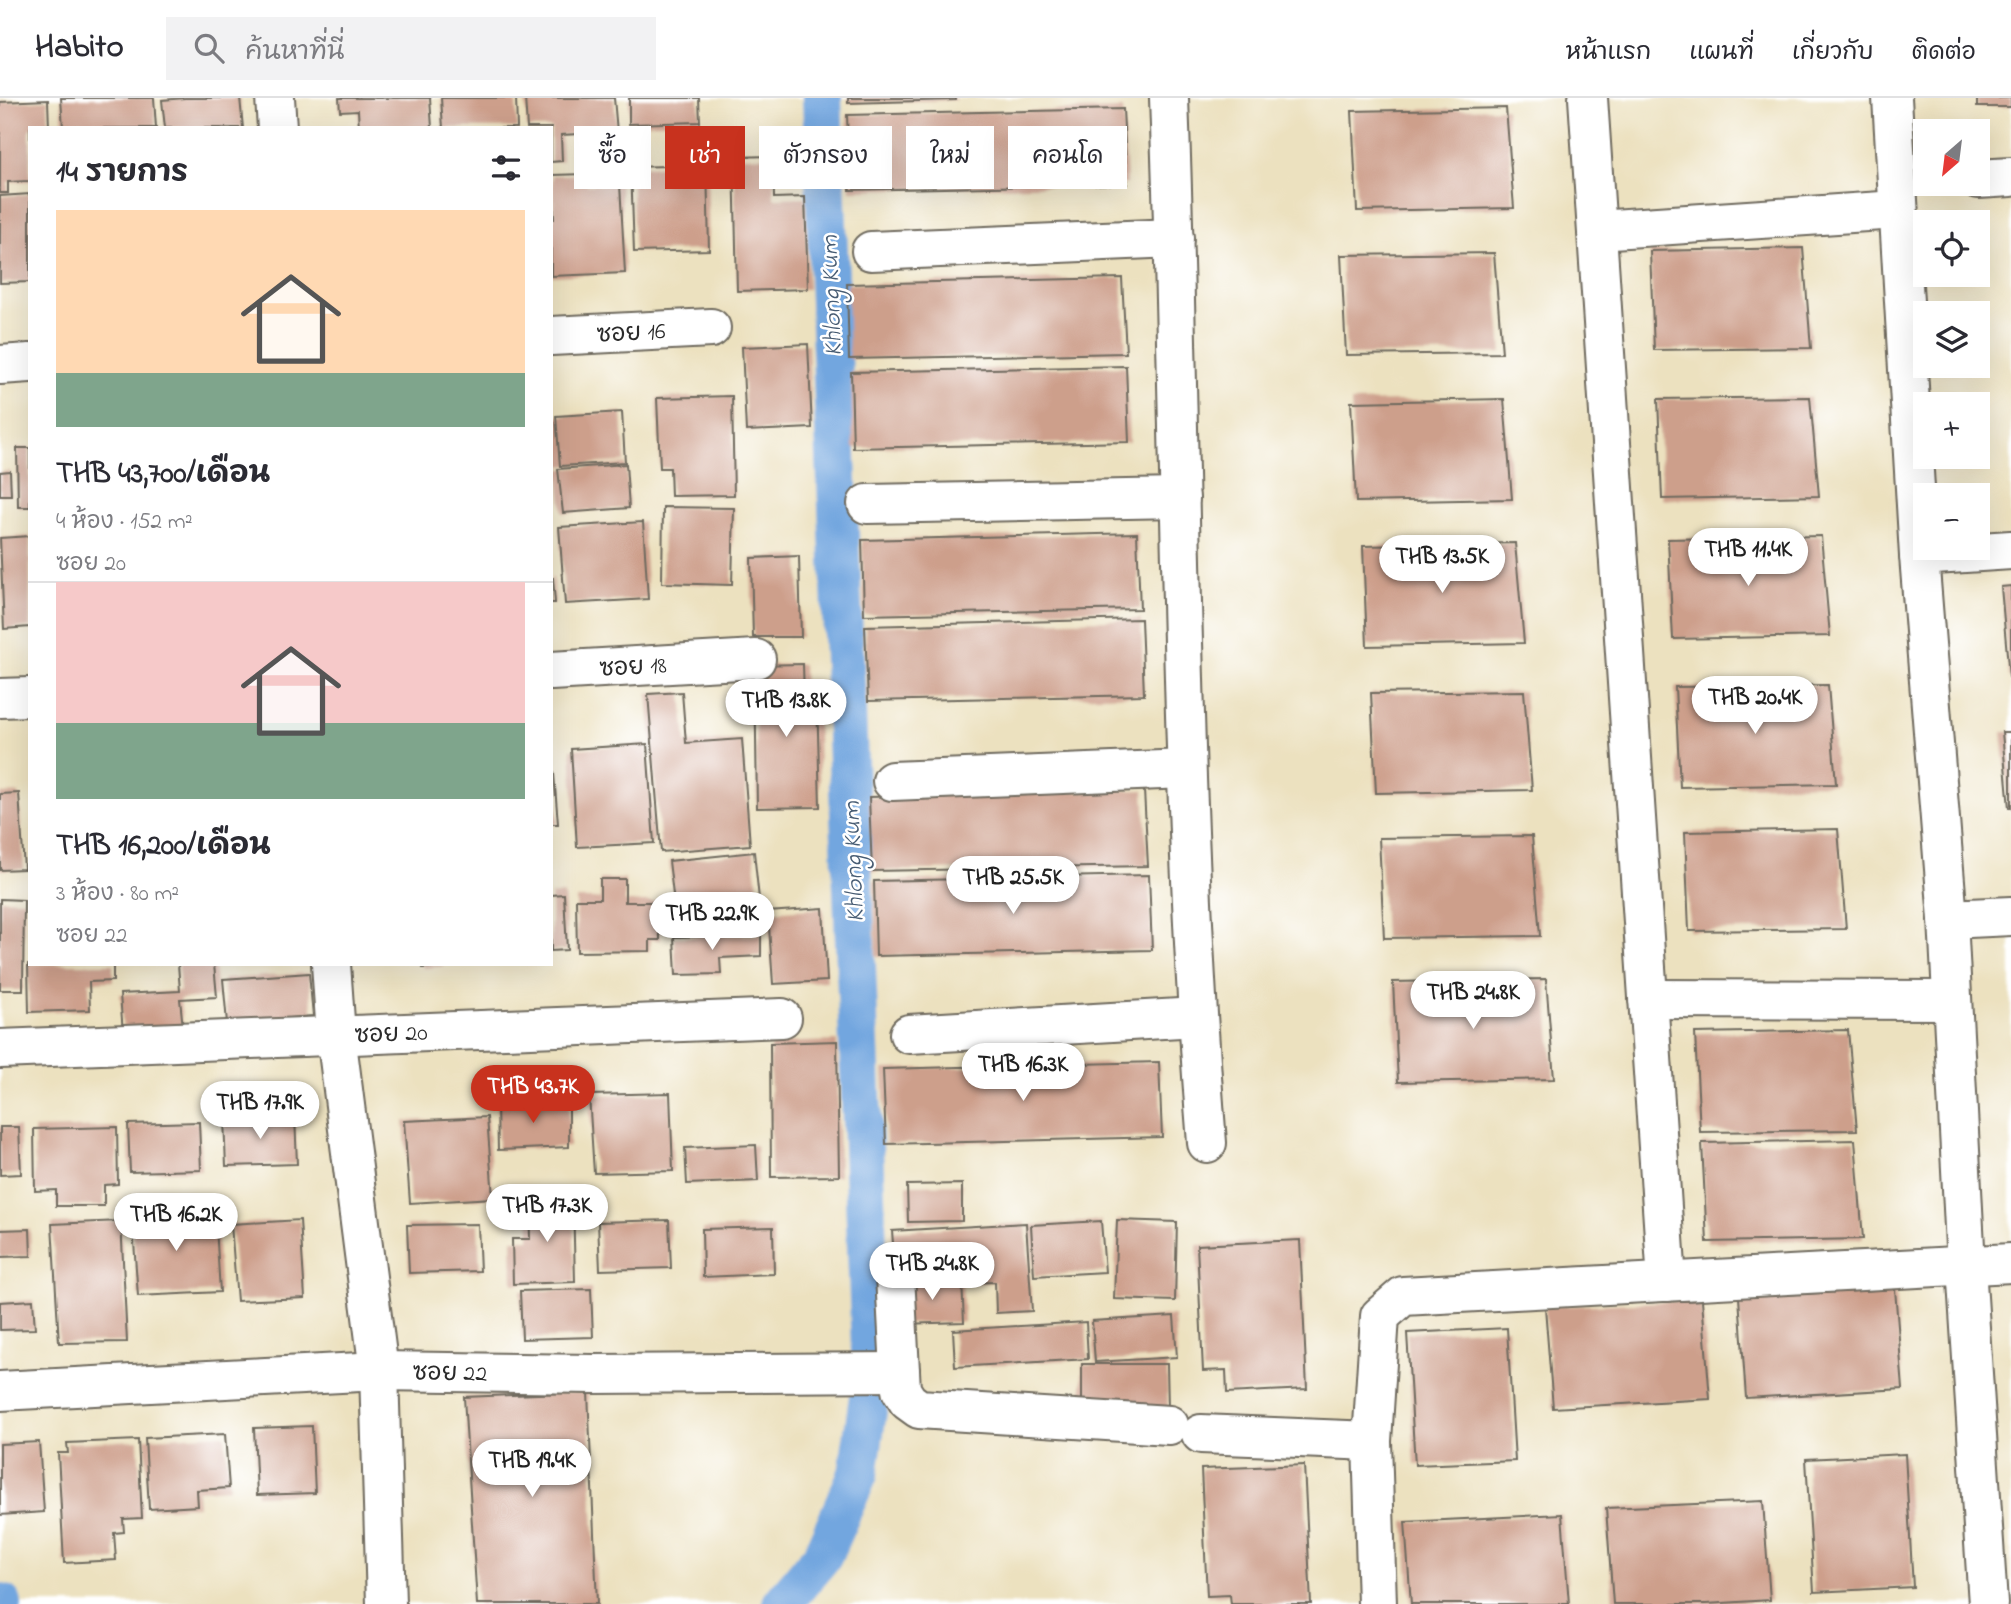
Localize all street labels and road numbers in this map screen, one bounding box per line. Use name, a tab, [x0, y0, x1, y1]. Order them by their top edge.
street label: ซอย 16	[596, 315, 667, 354]
street label: ซอย 18	[599, 649, 668, 688]
street label: ซอย 20	[354, 1017, 428, 1054]
street label: ซอย 22	[412, 1356, 488, 1393]

